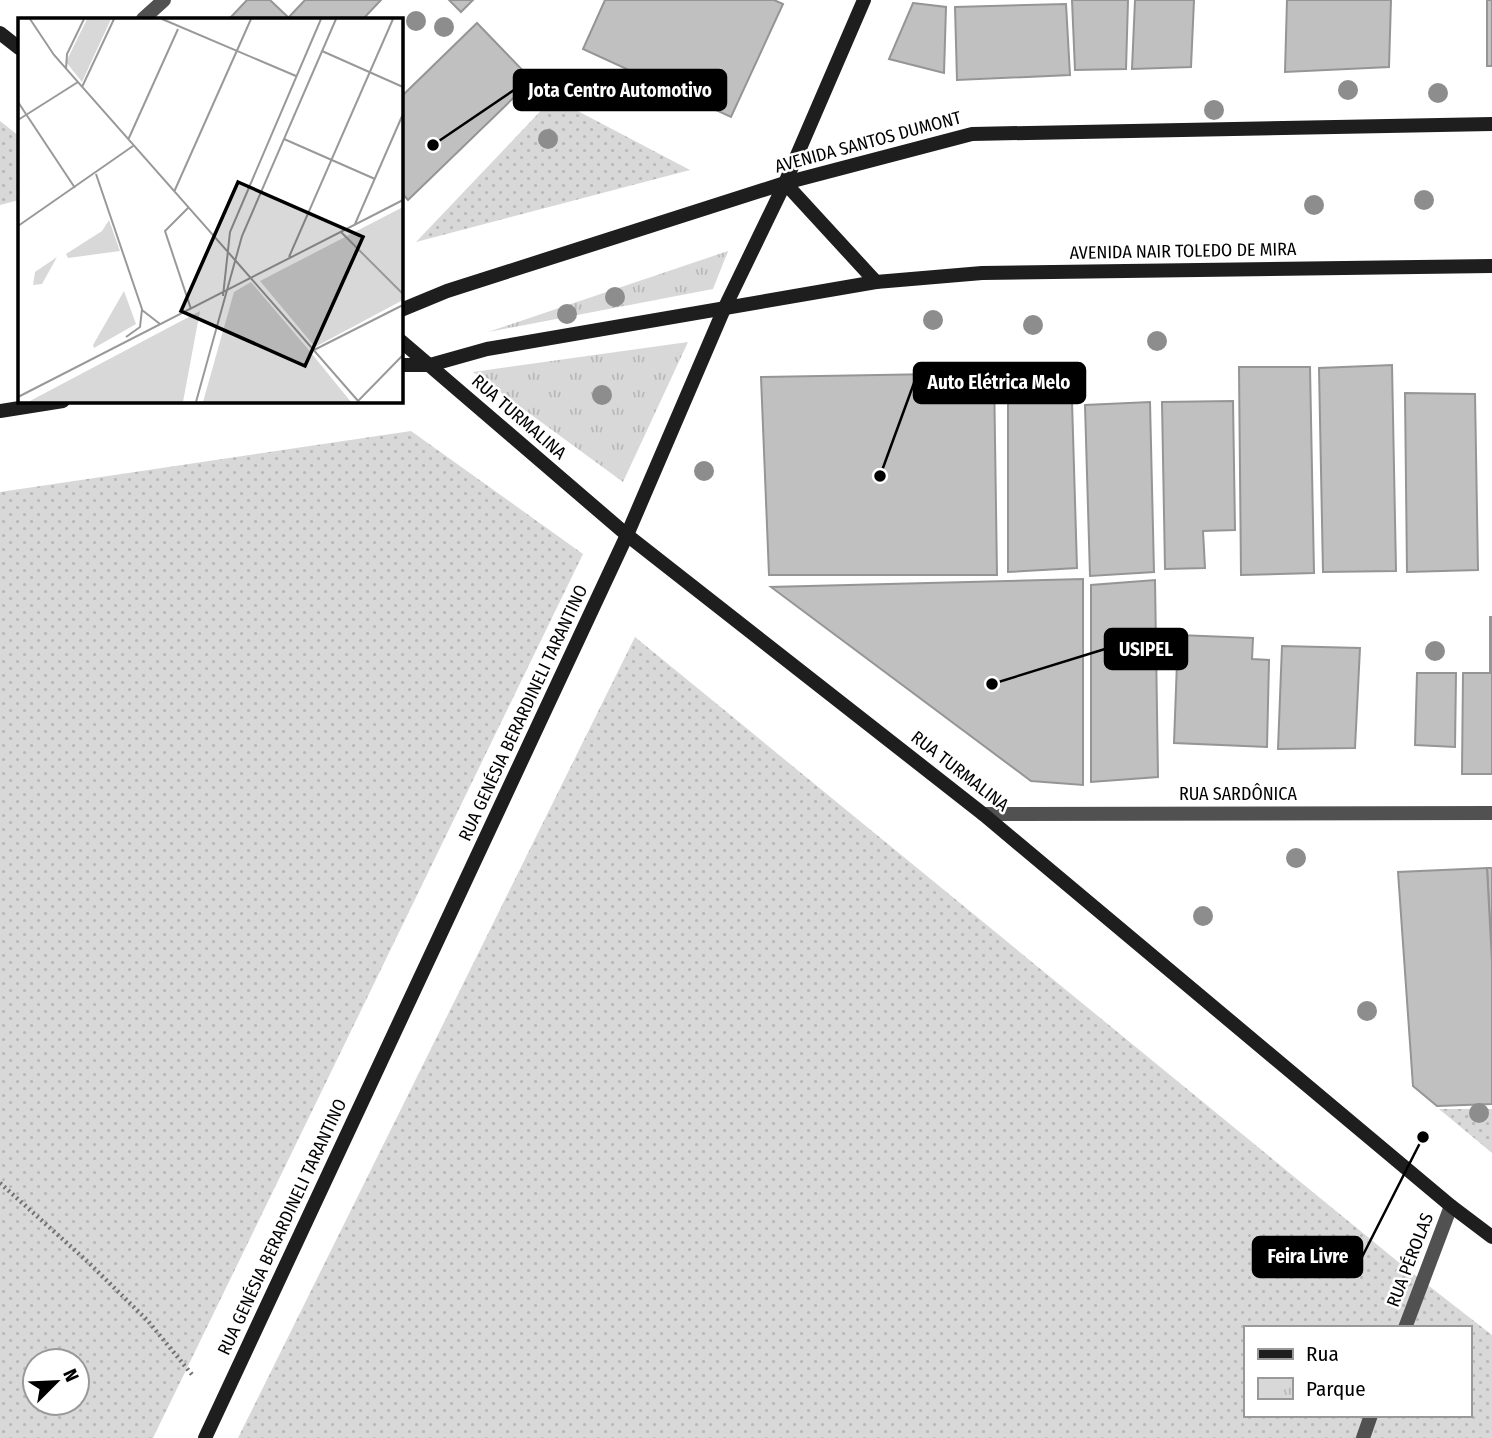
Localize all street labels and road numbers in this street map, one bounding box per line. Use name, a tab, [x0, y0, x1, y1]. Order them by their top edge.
street label: AVENIDA SANTOS DUMONT	[772, 106, 964, 177]
street label: AVENIDA NAIR TOLEDO DE MIRA	[1069, 238, 1297, 264]
street label: RUA TURMALINA	[467, 370, 571, 464]
street label: RUA GENÉSIA BERARDINELI TARANTINO	[453, 581, 592, 845]
street label: RUA TURMALINA	[907, 726, 1014, 816]
street label: RUA SARDÔNICA	[1179, 783, 1297, 805]
street label: RUA GENÉSIA BERARDINELI TARANTINO	[212, 1095, 351, 1359]
street label: RUA PÉROLAS	[1381, 1209, 1438, 1310]

